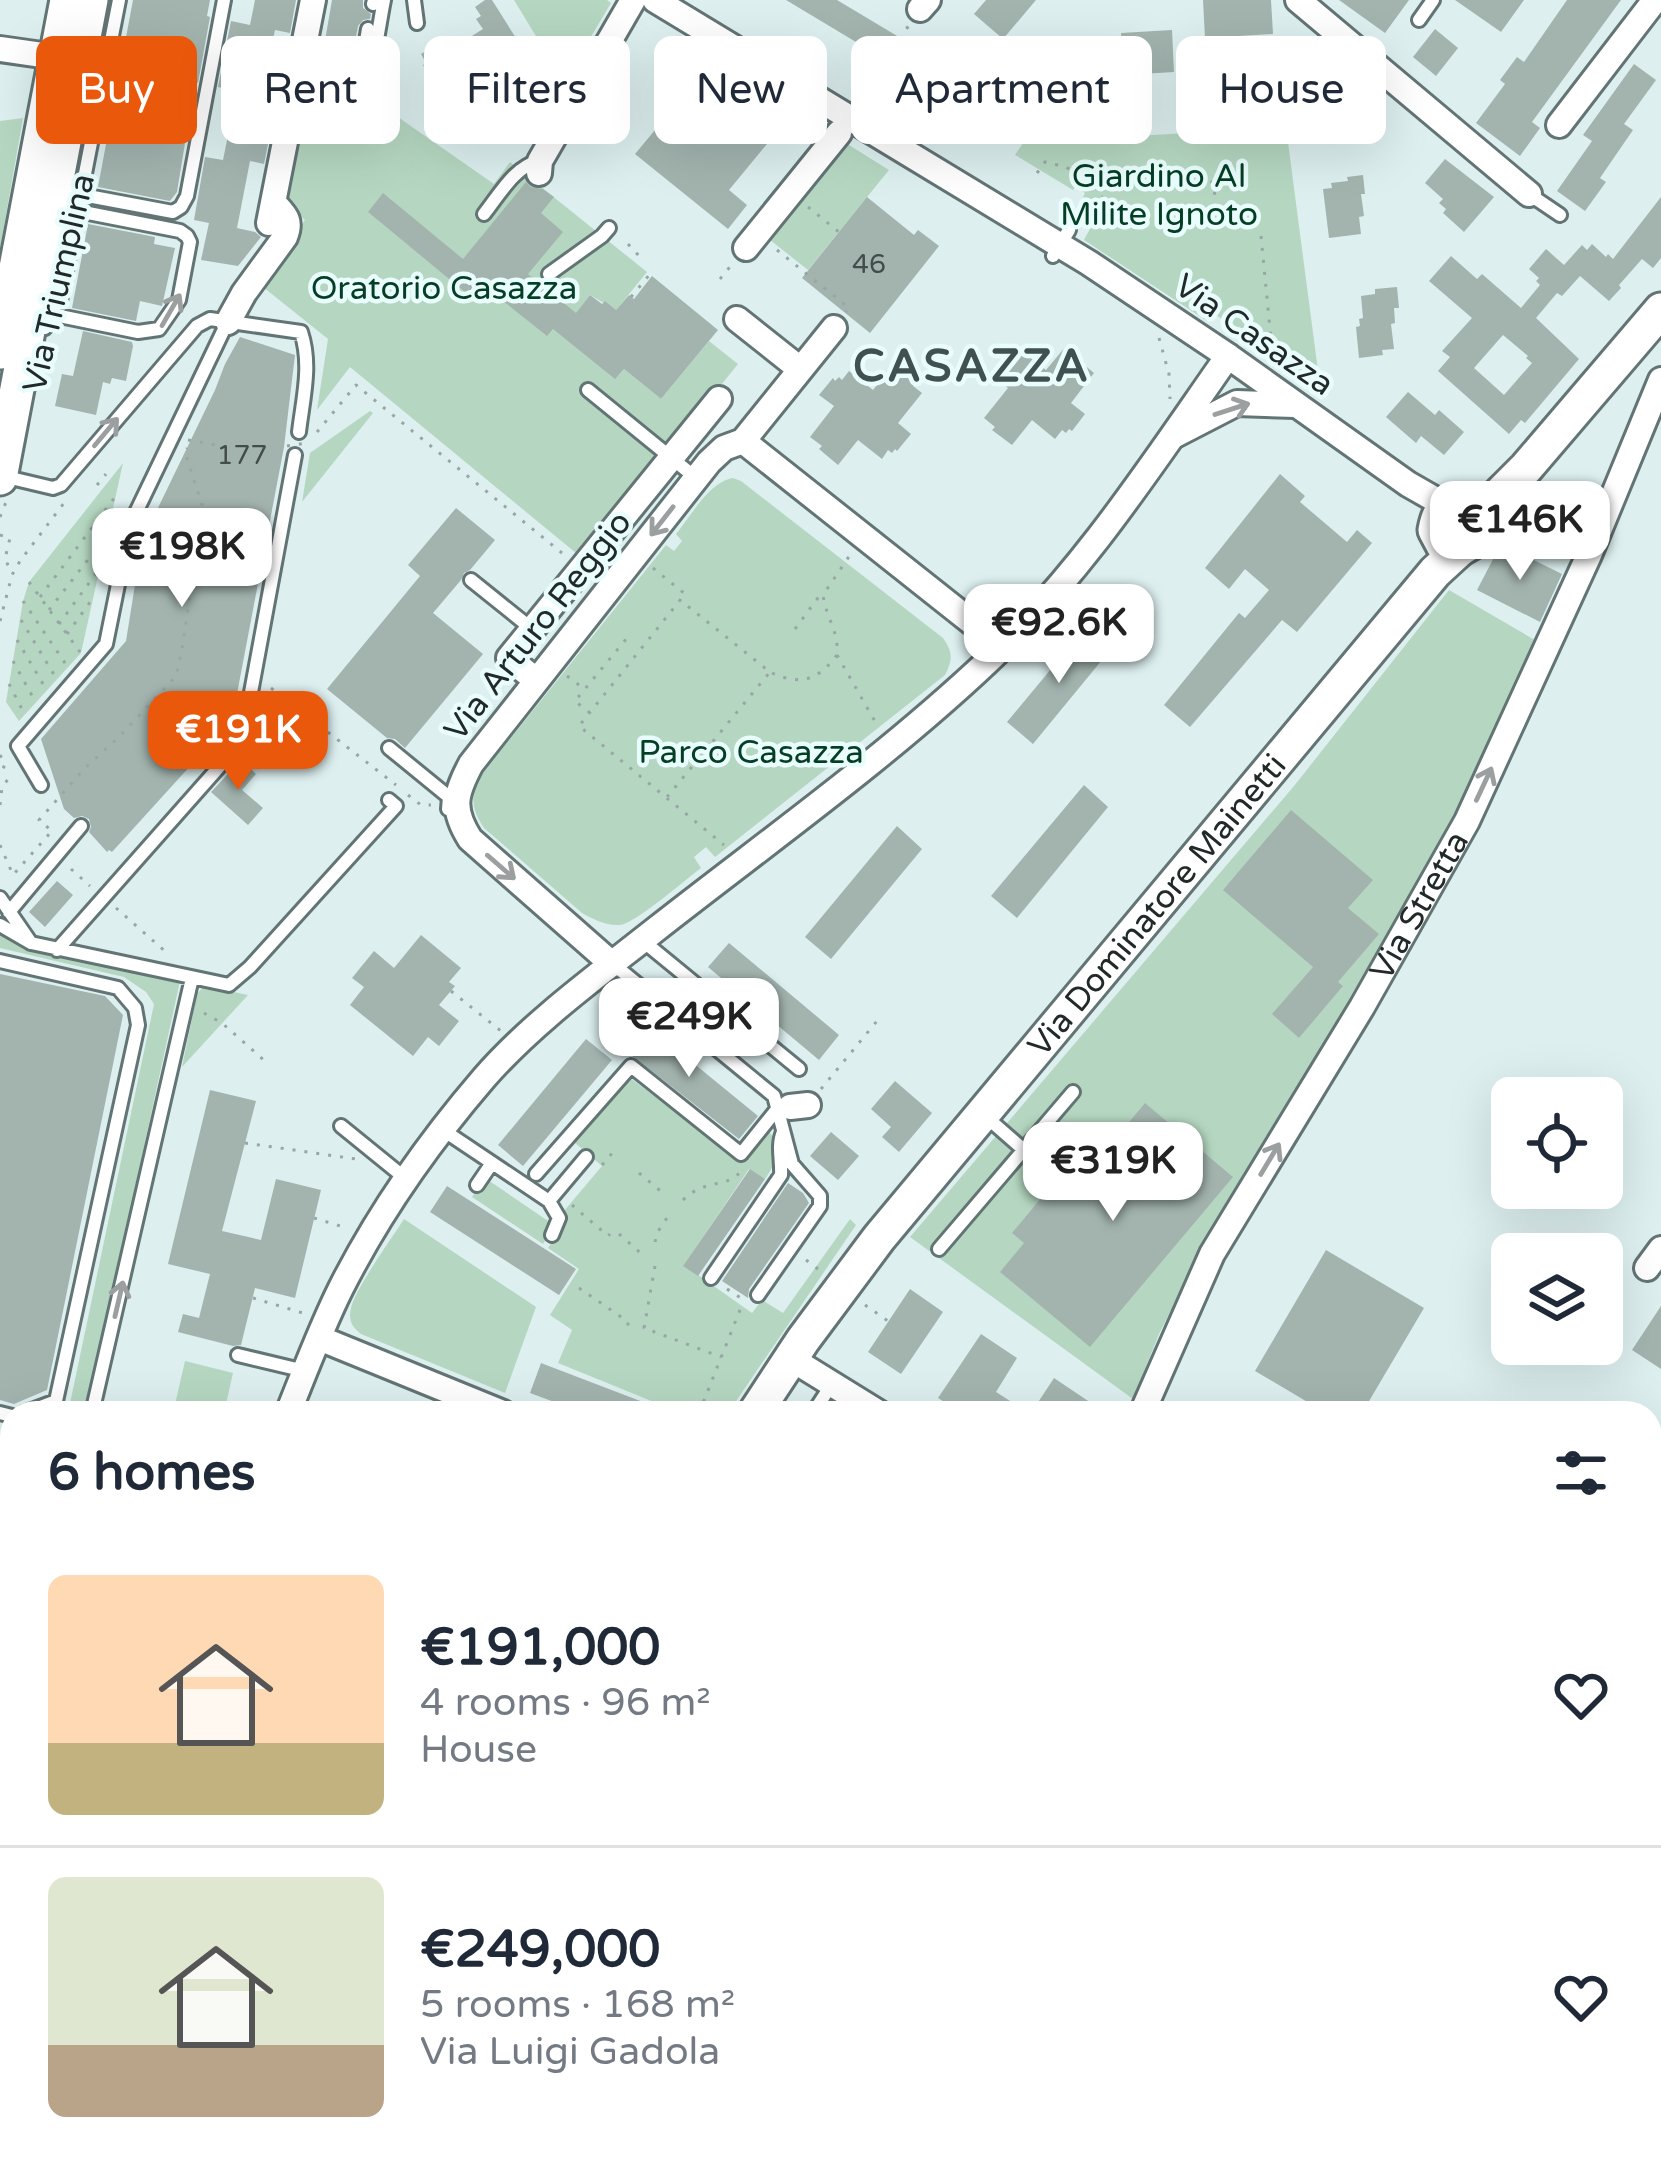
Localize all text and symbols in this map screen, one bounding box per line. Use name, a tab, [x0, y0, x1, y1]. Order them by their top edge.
chip: Buy	[36, 36, 197, 144]
chip: Rent	[221, 36, 400, 144]
chip: Filters	[424, 36, 630, 144]
chip: New	[654, 36, 827, 144]
chip: Apartment	[851, 36, 1152, 144]
chip: House	[1176, 36, 1386, 144]
park label: Giardino Al Milite Ignoto	[1060, 157, 1258, 234]
street label: Via Triumplina	[15, 170, 103, 396]
house number: 46	[852, 248, 886, 281]
street label: Via Casazza	[1167, 266, 1341, 404]
park label: Oratorio Casazza	[311, 269, 577, 308]
one-way arrow	[159, 293, 183, 328]
district label: CASAZZA	[853, 340, 1091, 394]
one-way arrow	[1212, 397, 1250, 419]
one-way arrow	[92, 417, 120, 448]
house number: 177	[217, 439, 267, 472]
pin: €146K	[1436, 481, 1604, 583]
text: €146K	[1457, 496, 1583, 543]
street label: Via Arturo Reggio	[436, 503, 640, 749]
one-way arrow	[649, 505, 676, 537]
pin: €198K	[98, 508, 266, 610]
text: €198K	[119, 523, 245, 570]
pin: €92.6K	[961, 584, 1157, 686]
text: €92.6K	[991, 599, 1127, 646]
pin: €191K	[154, 691, 322, 793]
text: €191K	[175, 706, 301, 753]
park label: Parco Casazza	[638, 733, 864, 772]
street label: Via Dominatore Mainetti	[1019, 746, 1294, 1064]
one-way arrow	[1474, 767, 1496, 803]
street label: Via Stretta	[1362, 824, 1477, 987]
one-way arrow	[486, 852, 516, 880]
pin: €249K	[605, 978, 773, 1080]
text: €249K	[626, 993, 752, 1040]
map controls	[1491, 1077, 1623, 1365]
button: locate	[1491, 1077, 1623, 1209]
pin: €319K	[1029, 1122, 1197, 1224]
text: €319K	[1050, 1137, 1176, 1184]
one-way arrow	[1258, 1142, 1282, 1177]
button: layers	[1491, 1233, 1623, 1365]
one-way arrow	[108, 1280, 131, 1318]
icon: filters	[1548, 1440, 1614, 1506]
text: 6 homes	[48, 1442, 256, 1504]
text: €191,000	[420, 1617, 660, 1679]
icon: home	[144, 1623, 288, 1767]
icon: heart	[1548, 1662, 1614, 1728]
text: 4 rooms · 96 m²	[420, 1679, 711, 1726]
text: House	[420, 1726, 537, 1773]
text: €249,000	[420, 1919, 660, 1981]
icon: home	[144, 1925, 288, 2069]
icon: heart	[1548, 1964, 1614, 2030]
text: 5 rooms · 168 m²	[420, 1981, 735, 2028]
text: Via Luigi Gadola	[420, 2028, 720, 2075]

